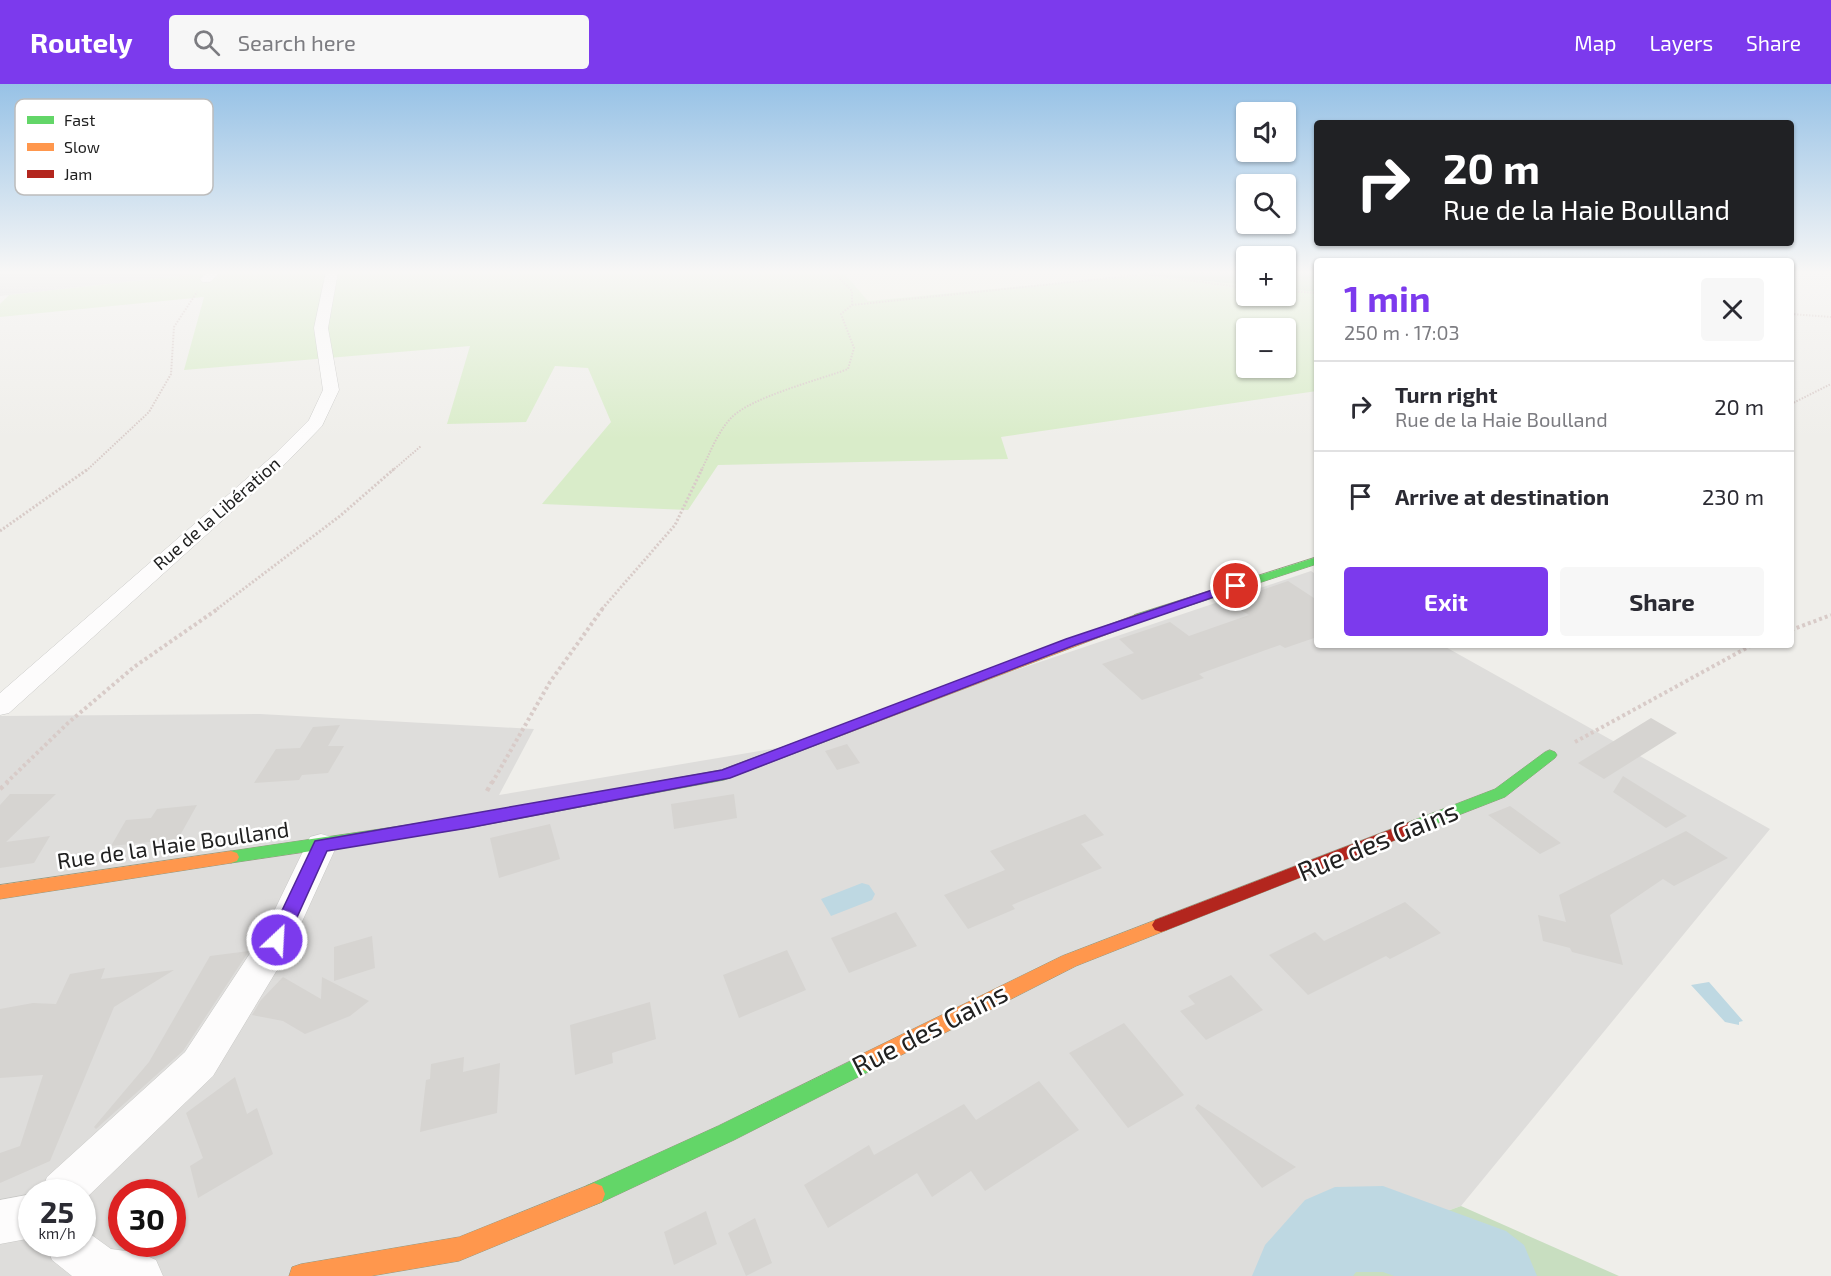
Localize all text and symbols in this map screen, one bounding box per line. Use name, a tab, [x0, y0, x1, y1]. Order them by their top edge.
search box	[169, 15, 589, 69]
text: Routely	[30, 25, 133, 59]
icon: search	[190, 26, 223, 59]
text: Search here	[238, 29, 356, 55]
text: Map	[1574, 30, 1616, 55]
text: Layers	[1649, 30, 1713, 55]
text: Share	[1746, 30, 1801, 55]
legend	[15, 99, 213, 195]
map controls	[1236, 102, 1296, 378]
button: sound	[1236, 102, 1296, 162]
text: Fast	[64, 110, 95, 129]
text: Slow	[64, 137, 100, 156]
text: 20 m	[1443, 142, 1540, 192]
icon: right	[1344, 144, 1422, 222]
text: Jam	[64, 164, 92, 183]
button: search	[1236, 174, 1296, 234]
text: Rue de la Haie Boulland	[1443, 193, 1730, 225]
button: +	[1236, 246, 1296, 306]
text: 1 min	[1344, 276, 1431, 319]
button: close	[1701, 278, 1764, 341]
button: −	[1236, 318, 1296, 378]
text: 250 m · 17:03	[1344, 320, 1460, 344]
text: Turn right	[1395, 381, 1497, 407]
icon: right	[1344, 390, 1377, 423]
text: 20 m	[1714, 393, 1764, 419]
text: Rue de la Haie Boulland	[1395, 407, 1608, 431]
street label: Rue de la Libération	[148, 452, 284, 574]
icon: arrive	[1344, 480, 1377, 513]
text: Arrive at destination	[1395, 483, 1609, 509]
text: 230 m	[1702, 483, 1764, 509]
pin	[1210, 560, 1261, 611]
button: Exit	[1344, 567, 1548, 636]
button: Share	[1560, 567, 1764, 636]
icon: arrive	[1219, 569, 1252, 602]
street label: Rue des Gains	[1292, 793, 1462, 887]
street label: Rue de la Haie Boulland	[55, 815, 290, 873]
position arrow	[245, 908, 309, 972]
street label: Rue des Gains	[846, 975, 1012, 1081]
speed limit sign: 30	[108, 1179, 186, 1257]
text: 25	[40, 1193, 74, 1229]
text: km/h	[38, 1224, 76, 1242]

